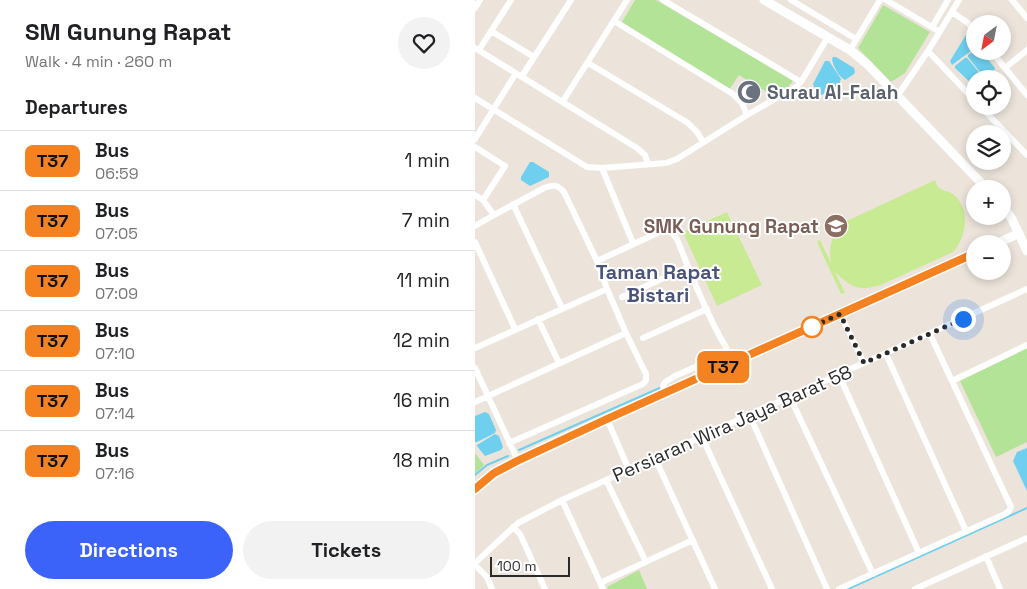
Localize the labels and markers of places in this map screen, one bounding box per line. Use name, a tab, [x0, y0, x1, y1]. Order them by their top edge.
mosque icon: Surau Al-Falah	[736, 79, 762, 105]
place label: Surau Al-Falah	[767, 80, 899, 105]
school or university icon: SMK Gunung Rapat	[823, 213, 849, 239]
place label: SMK Gunung Rapat	[644, 214, 819, 239]
unlabelled marker	[801, 316, 823, 338]

